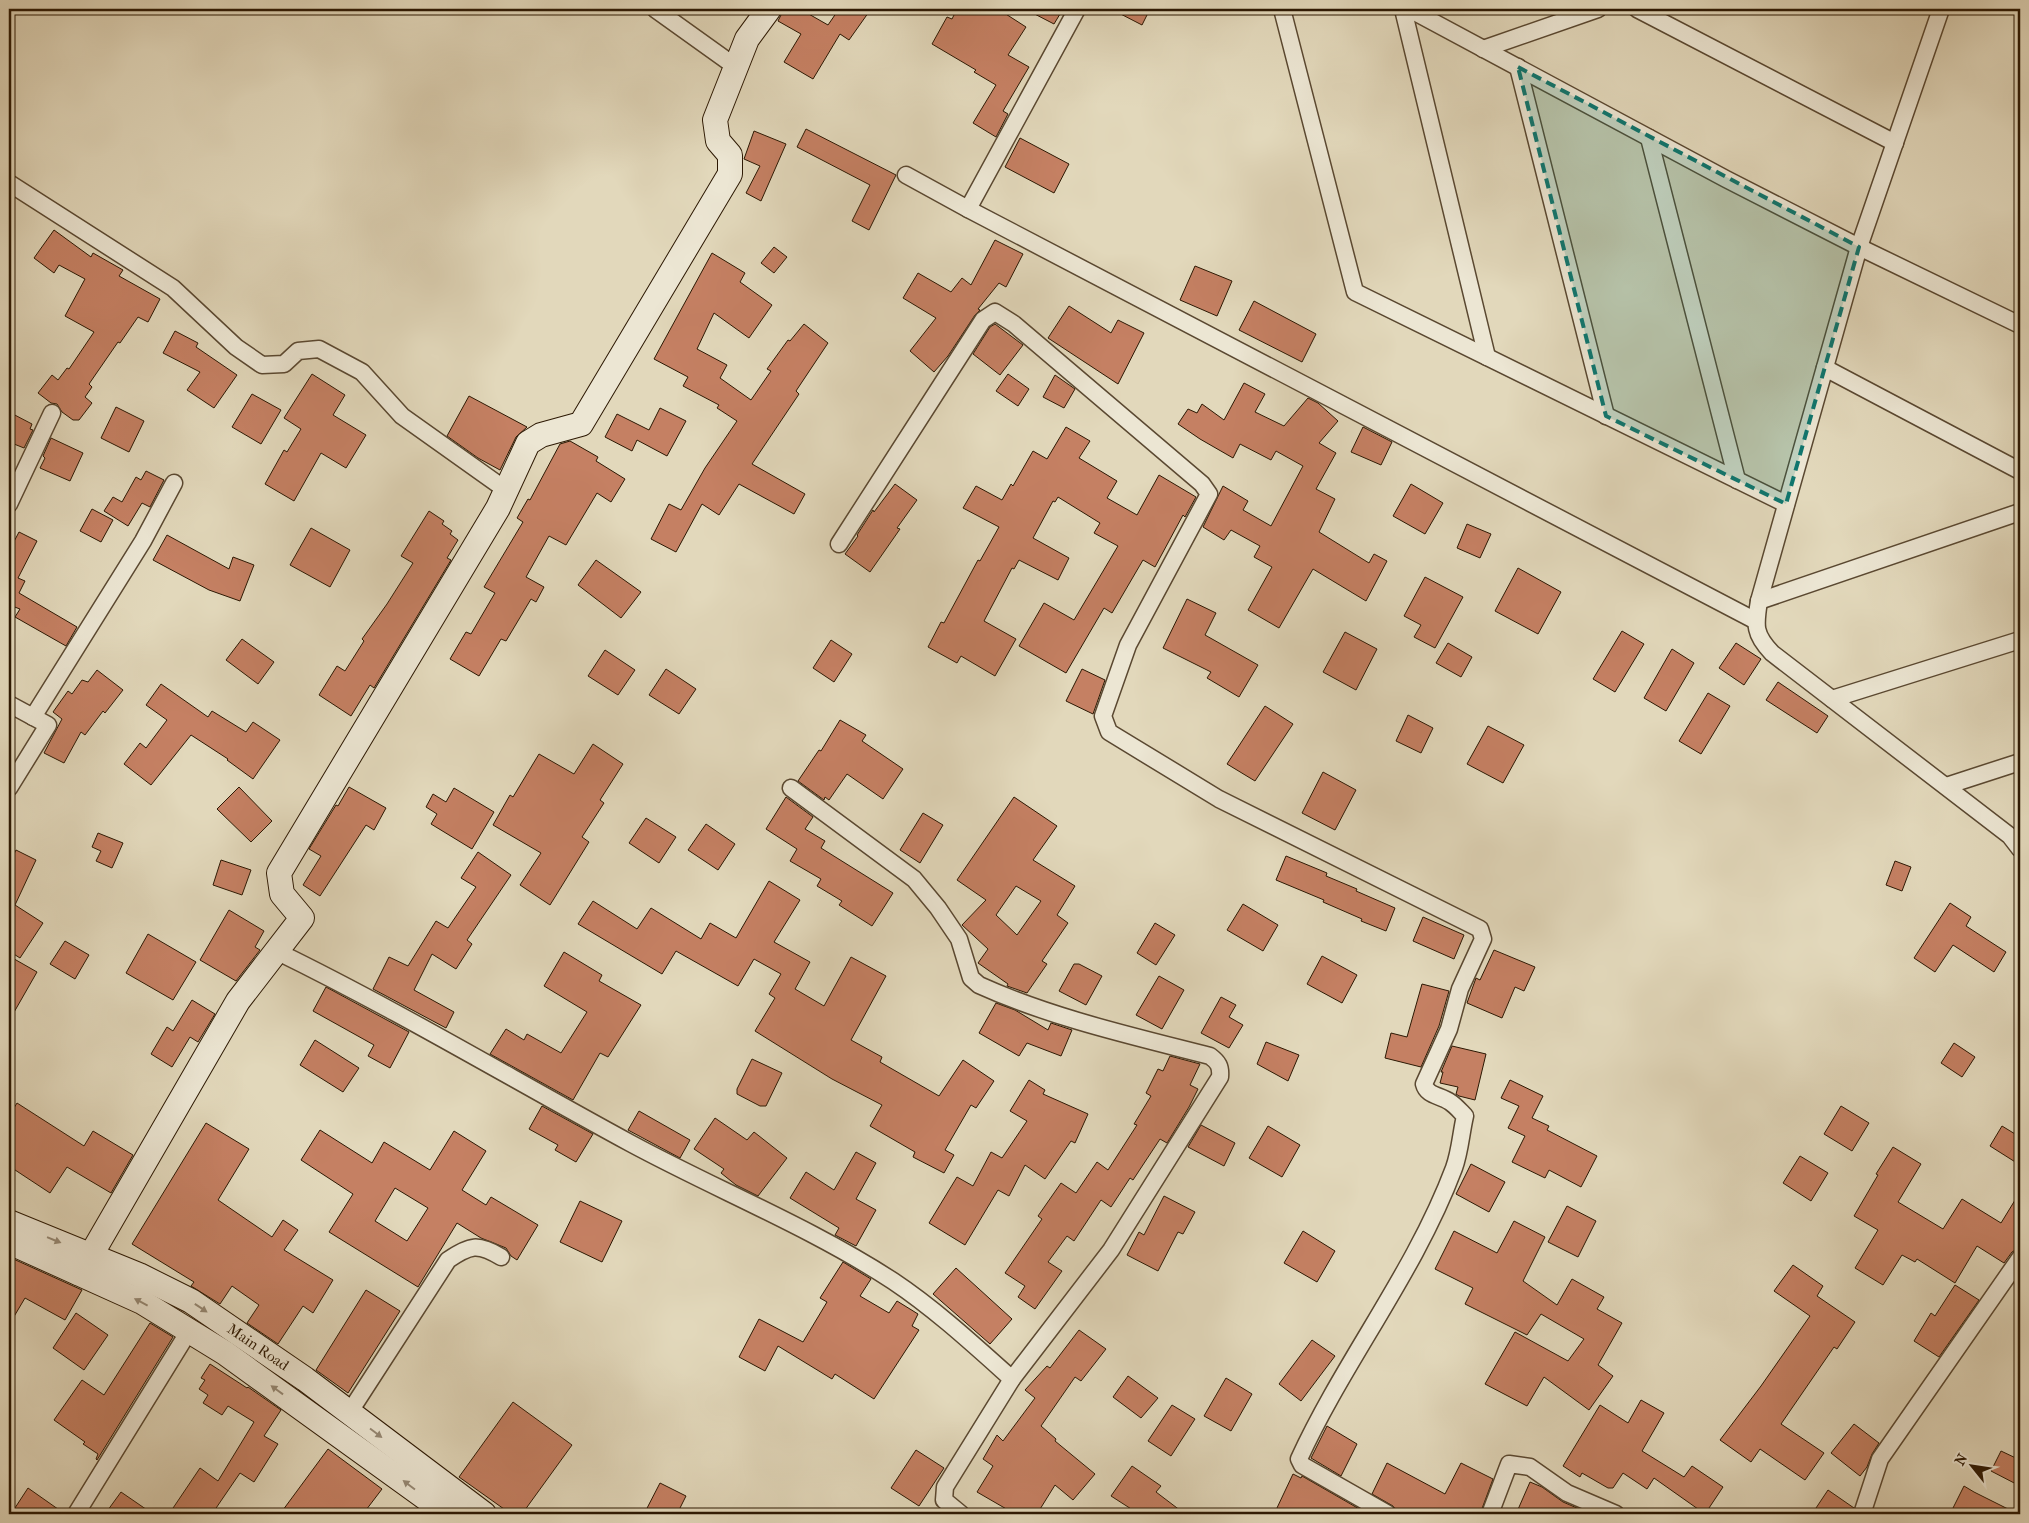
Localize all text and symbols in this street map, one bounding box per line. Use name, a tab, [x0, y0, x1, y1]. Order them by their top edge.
one-way arrow	[47, 1237, 61, 1245]
one-way arrow	[133, 1298, 148, 1306]
one-way arrow	[194, 1303, 208, 1313]
street label: Main Road	[224, 1320, 293, 1375]
one-way arrow	[270, 1385, 284, 1395]
one-way arrow	[369, 1428, 382, 1439]
north arrow	[1946, 1440, 1996, 1490]
text: N	[1951, 1451, 1971, 1469]
one-way arrow	[402, 1480, 416, 1490]

